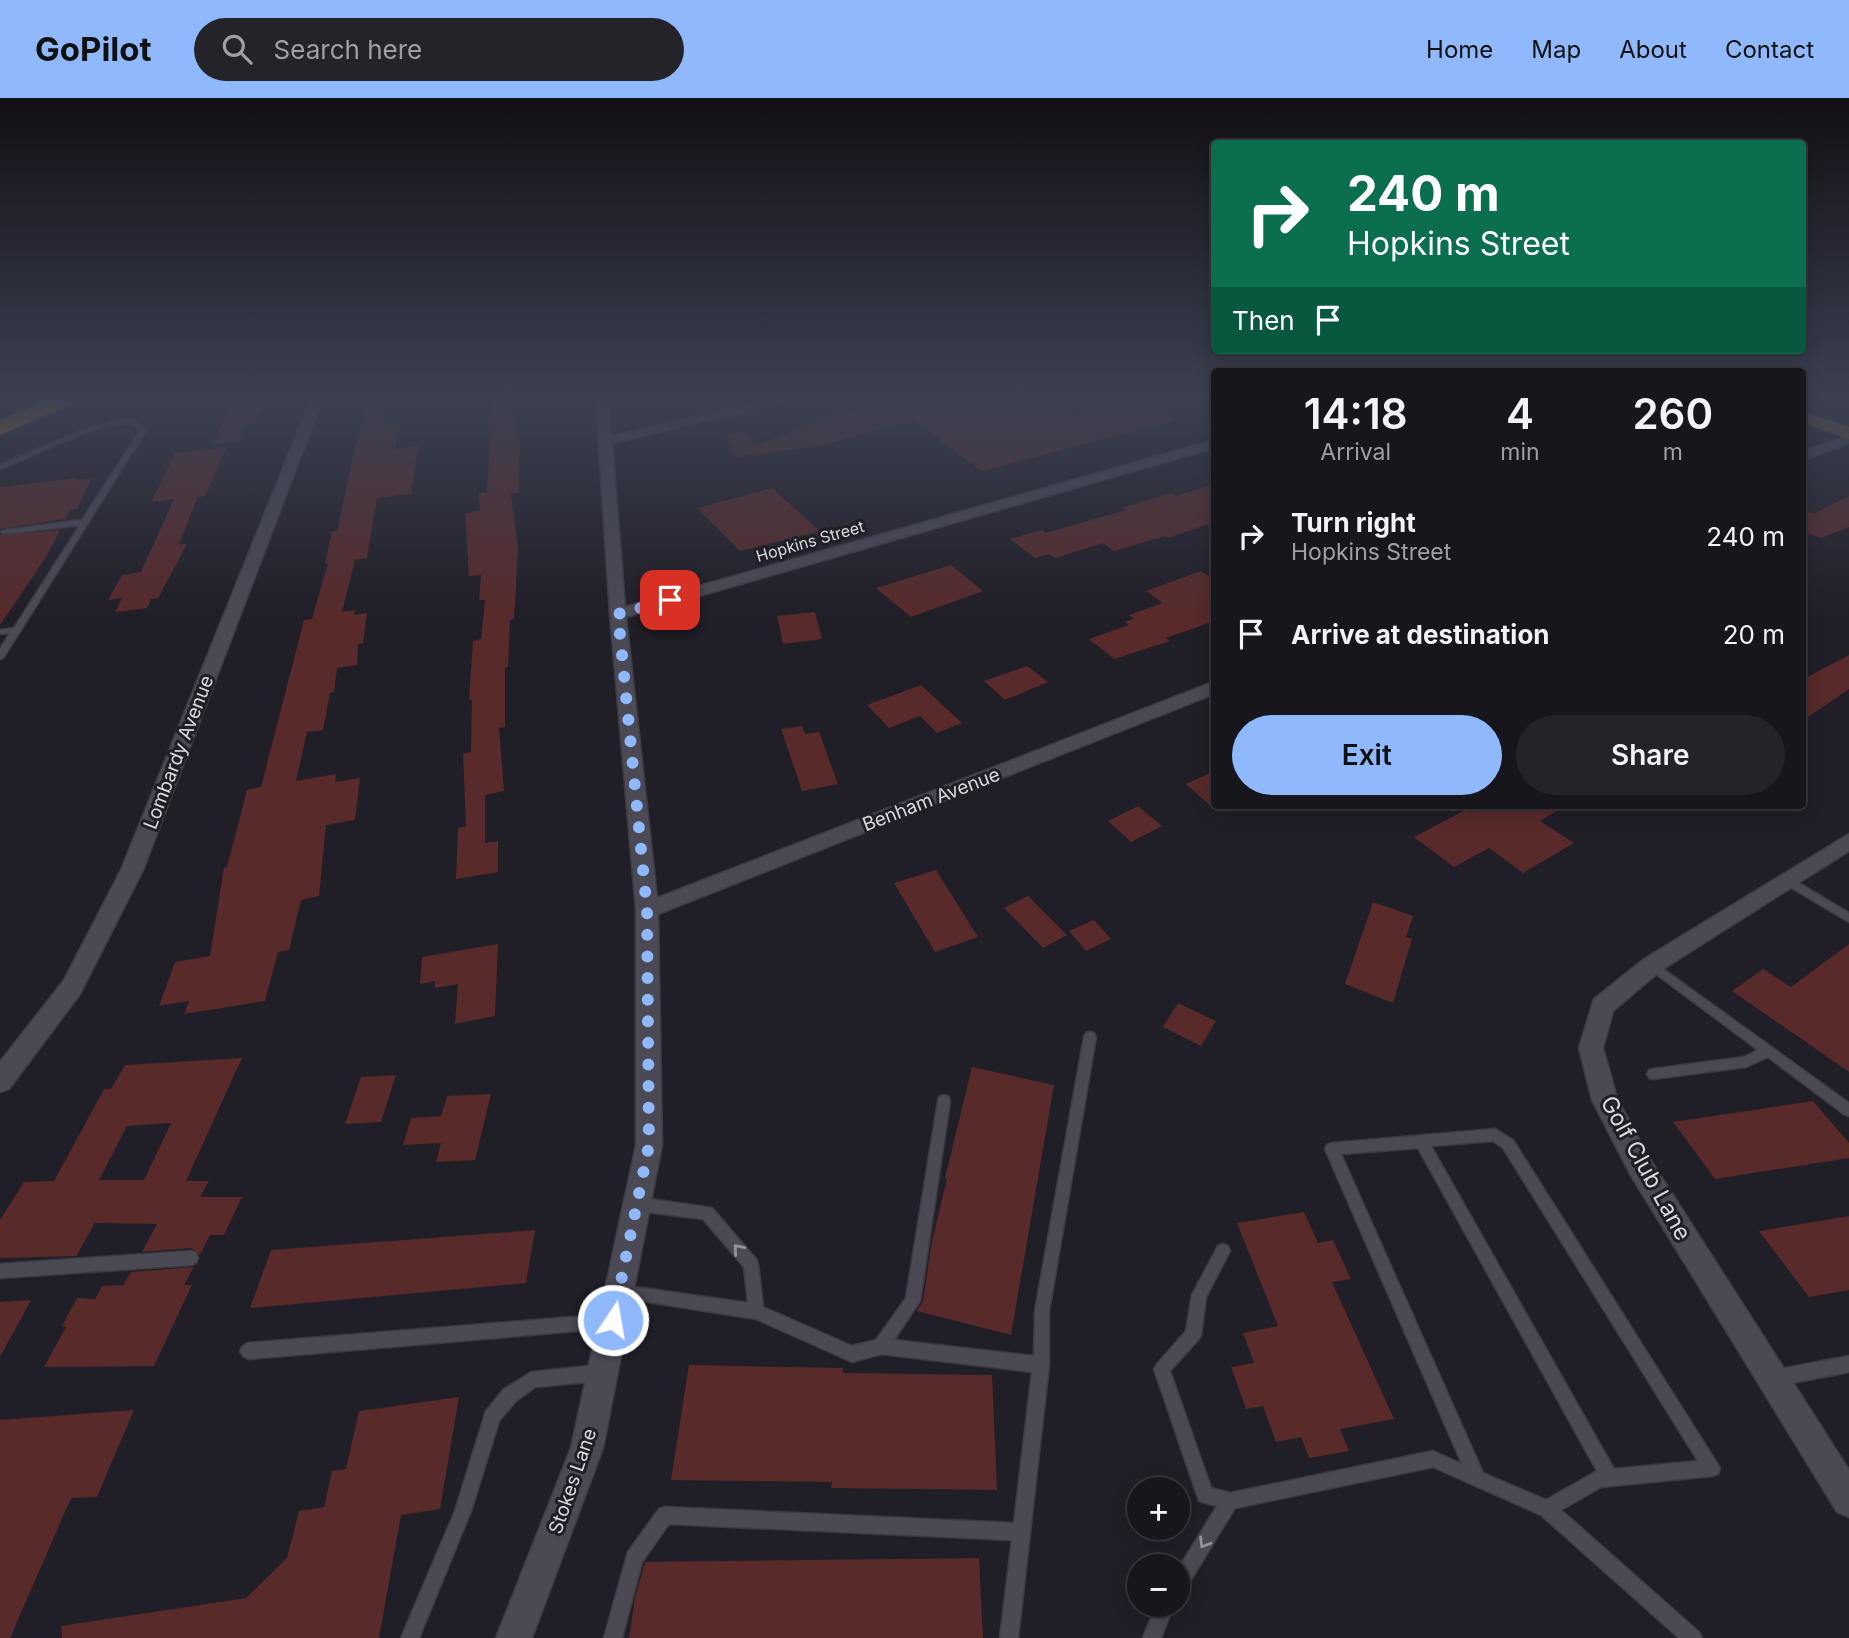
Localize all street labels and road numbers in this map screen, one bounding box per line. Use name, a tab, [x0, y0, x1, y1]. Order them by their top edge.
street label: Hopkins Street	[754, 516, 866, 566]
street label: Lombardy Avenue	[139, 672, 218, 832]
street label: Benham Avenue	[859, 763, 1003, 836]
street label: Golf Club Lane	[1595, 1091, 1697, 1245]
street label: Stokes Lane	[544, 1426, 601, 1537]

